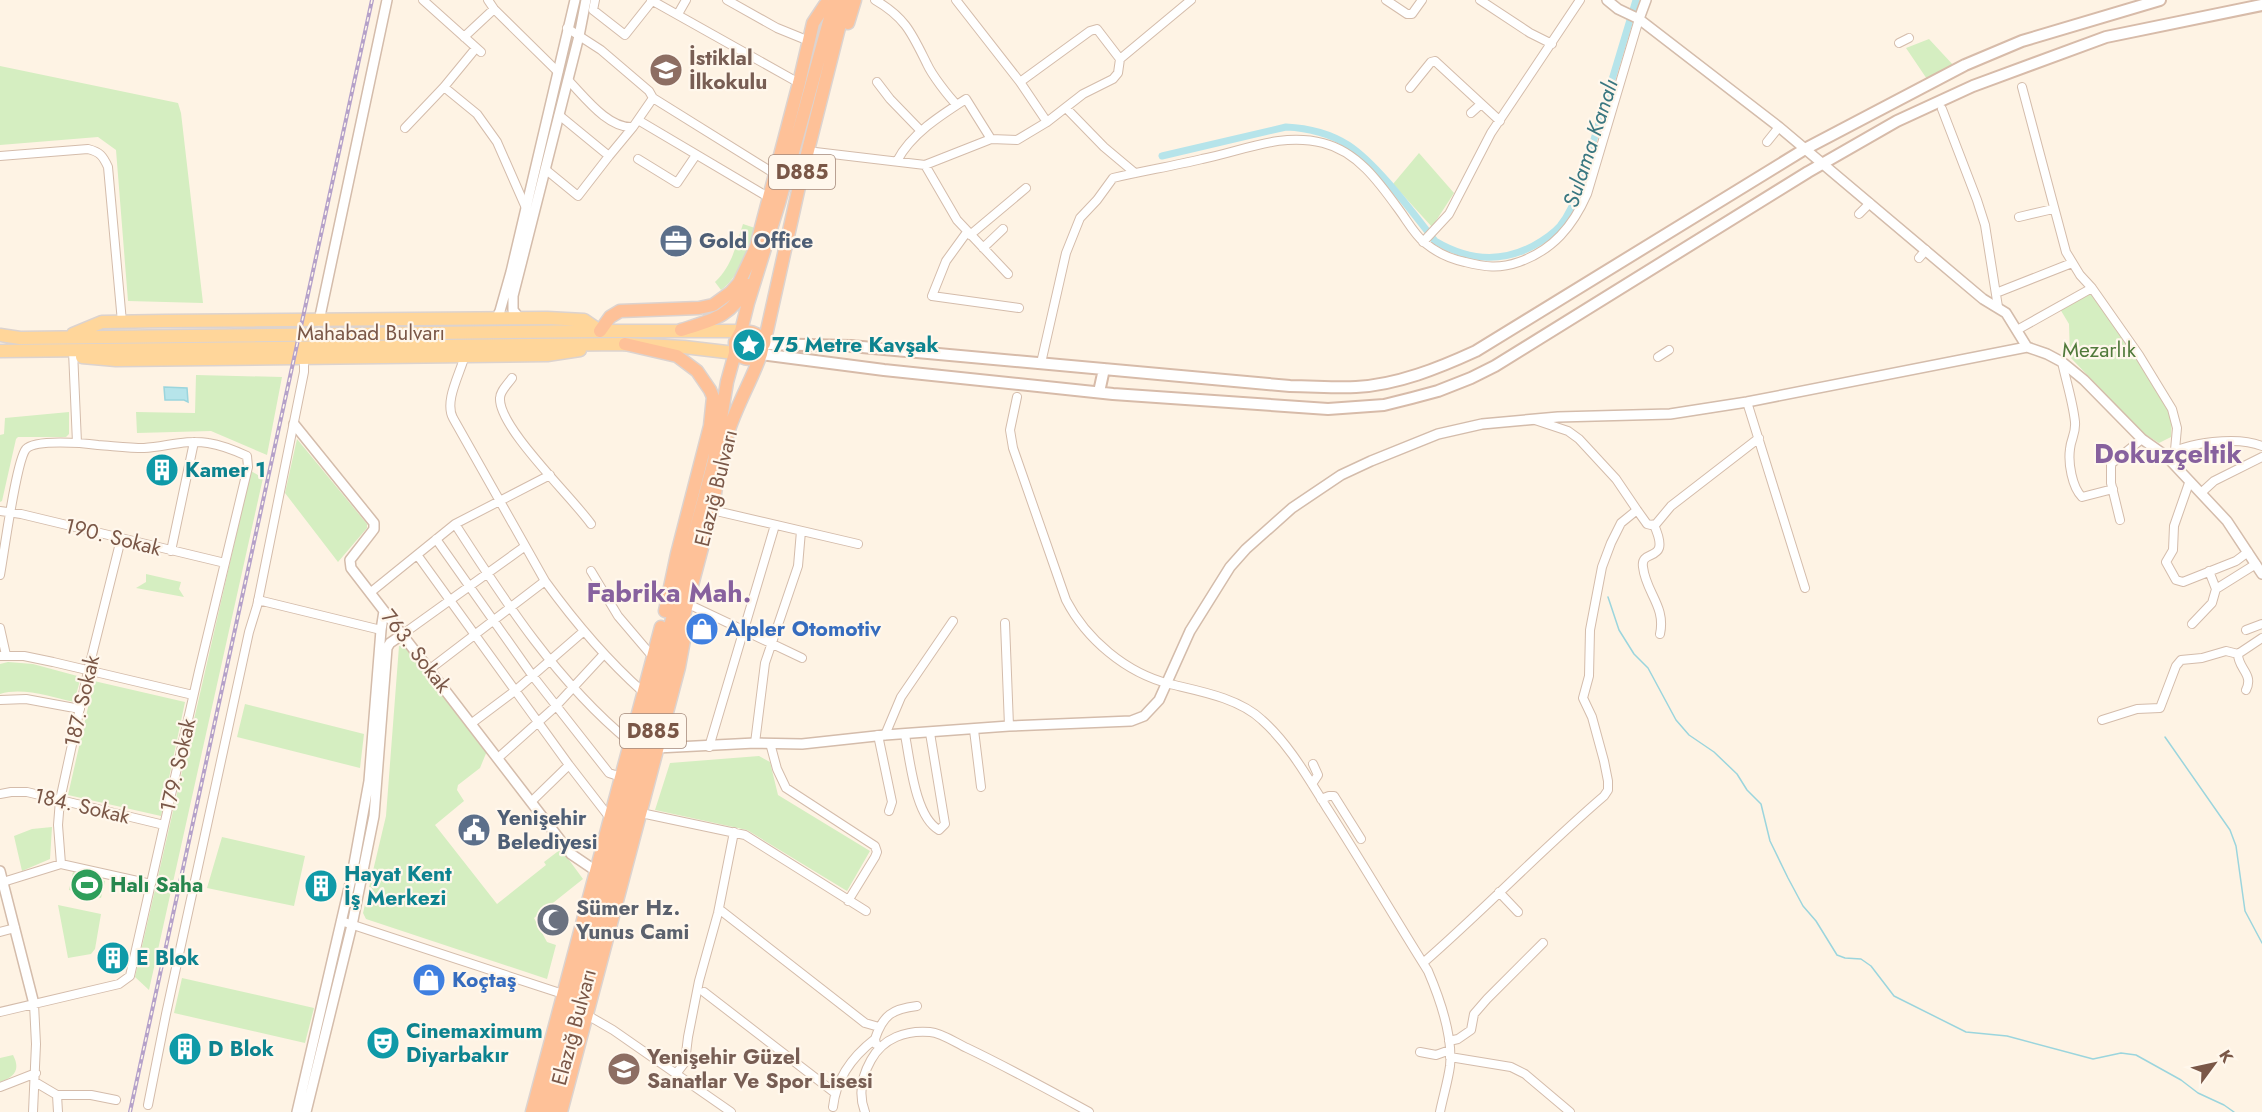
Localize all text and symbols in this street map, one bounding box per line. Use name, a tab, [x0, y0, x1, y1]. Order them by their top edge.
place label: İstiklal İlkokulu	[689, 43, 767, 97]
school or university icon: İstiklal İlkokulu	[648, 52, 684, 88]
water label: Sulama Kanalı	[1554, 75, 1626, 211]
road number: D885	[769, 155, 835, 189]
office icon: Gold Office	[658, 223, 694, 259]
place label: Gold Office	[699, 226, 813, 256]
street label: Mahabad Bulvarı	[297, 318, 445, 348]
place icon: 75 Metre Kavşak	[731, 327, 767, 363]
place label: 75 Metre Kavşak	[772, 330, 939, 360]
park label: Mezarlık	[2062, 335, 2137, 365]
street label: Elazığ Bulvarı	[687, 426, 745, 550]
district label: Dokuzçeltik	[2094, 434, 2242, 473]
building icon: Kamer 1	[144, 452, 180, 488]
place label: Kamer 1	[185, 455, 266, 485]
street label: 190. Sokak	[62, 511, 165, 564]
district label: Fabrika Mah.	[587, 573, 751, 612]
street label: 763. Sokak	[374, 603, 459, 700]
shop icon: Alpler Otomotiv	[684, 611, 720, 647]
place label: Alpler Otomotiv	[724, 614, 882, 644]
street label: 187. Sokak	[57, 651, 107, 750]
street label: 179. Sokak	[153, 714, 203, 815]
road number: D885	[620, 714, 686, 748]
street label: 184. Sokak	[31, 780, 134, 832]
place label: Yenişehir Belediyesi	[496, 803, 597, 857]
public building icon: Yenişehir Belediyesi	[456, 812, 492, 848]
place label: Hayat Kent İş Merkezi	[344, 859, 452, 913]
sports icon: Halı Saha	[69, 867, 105, 903]
building icon: Hayat Kent İş Merkezi	[303, 868, 339, 904]
place label: Halı Saha	[110, 870, 203, 900]
place label: Sümer Hz. Yunus Cami	[575, 893, 689, 947]
mosque icon: Sümer Hz. Yunus Cami	[535, 902, 571, 938]
building icon: E Blok	[95, 940, 131, 976]
place label: E Blok	[136, 943, 199, 973]
shop icon: Koçtaş	[411, 962, 447, 998]
place label: Koçtaş	[452, 965, 517, 995]
street label: Elazığ Bulvarı	[544, 965, 604, 1089]
place label: Cinemaximum Diyarbakır	[406, 1016, 543, 1070]
theatre icon: Cinemaximum Diyarbakır	[365, 1025, 401, 1061]
building icon: D Blok	[167, 1031, 203, 1067]
place label: D Blok	[208, 1034, 274, 1064]
north arrow	[2184, 1034, 2244, 1094]
place label: Yenişehir Güzel Sanatlar Ve Spor Lisesi	[646, 1042, 873, 1096]
text: K	[2213, 1045, 2239, 1068]
school or university icon: Yenişehir Güzel Sanatlar Ve Spor Lisesi	[606, 1051, 642, 1087]

